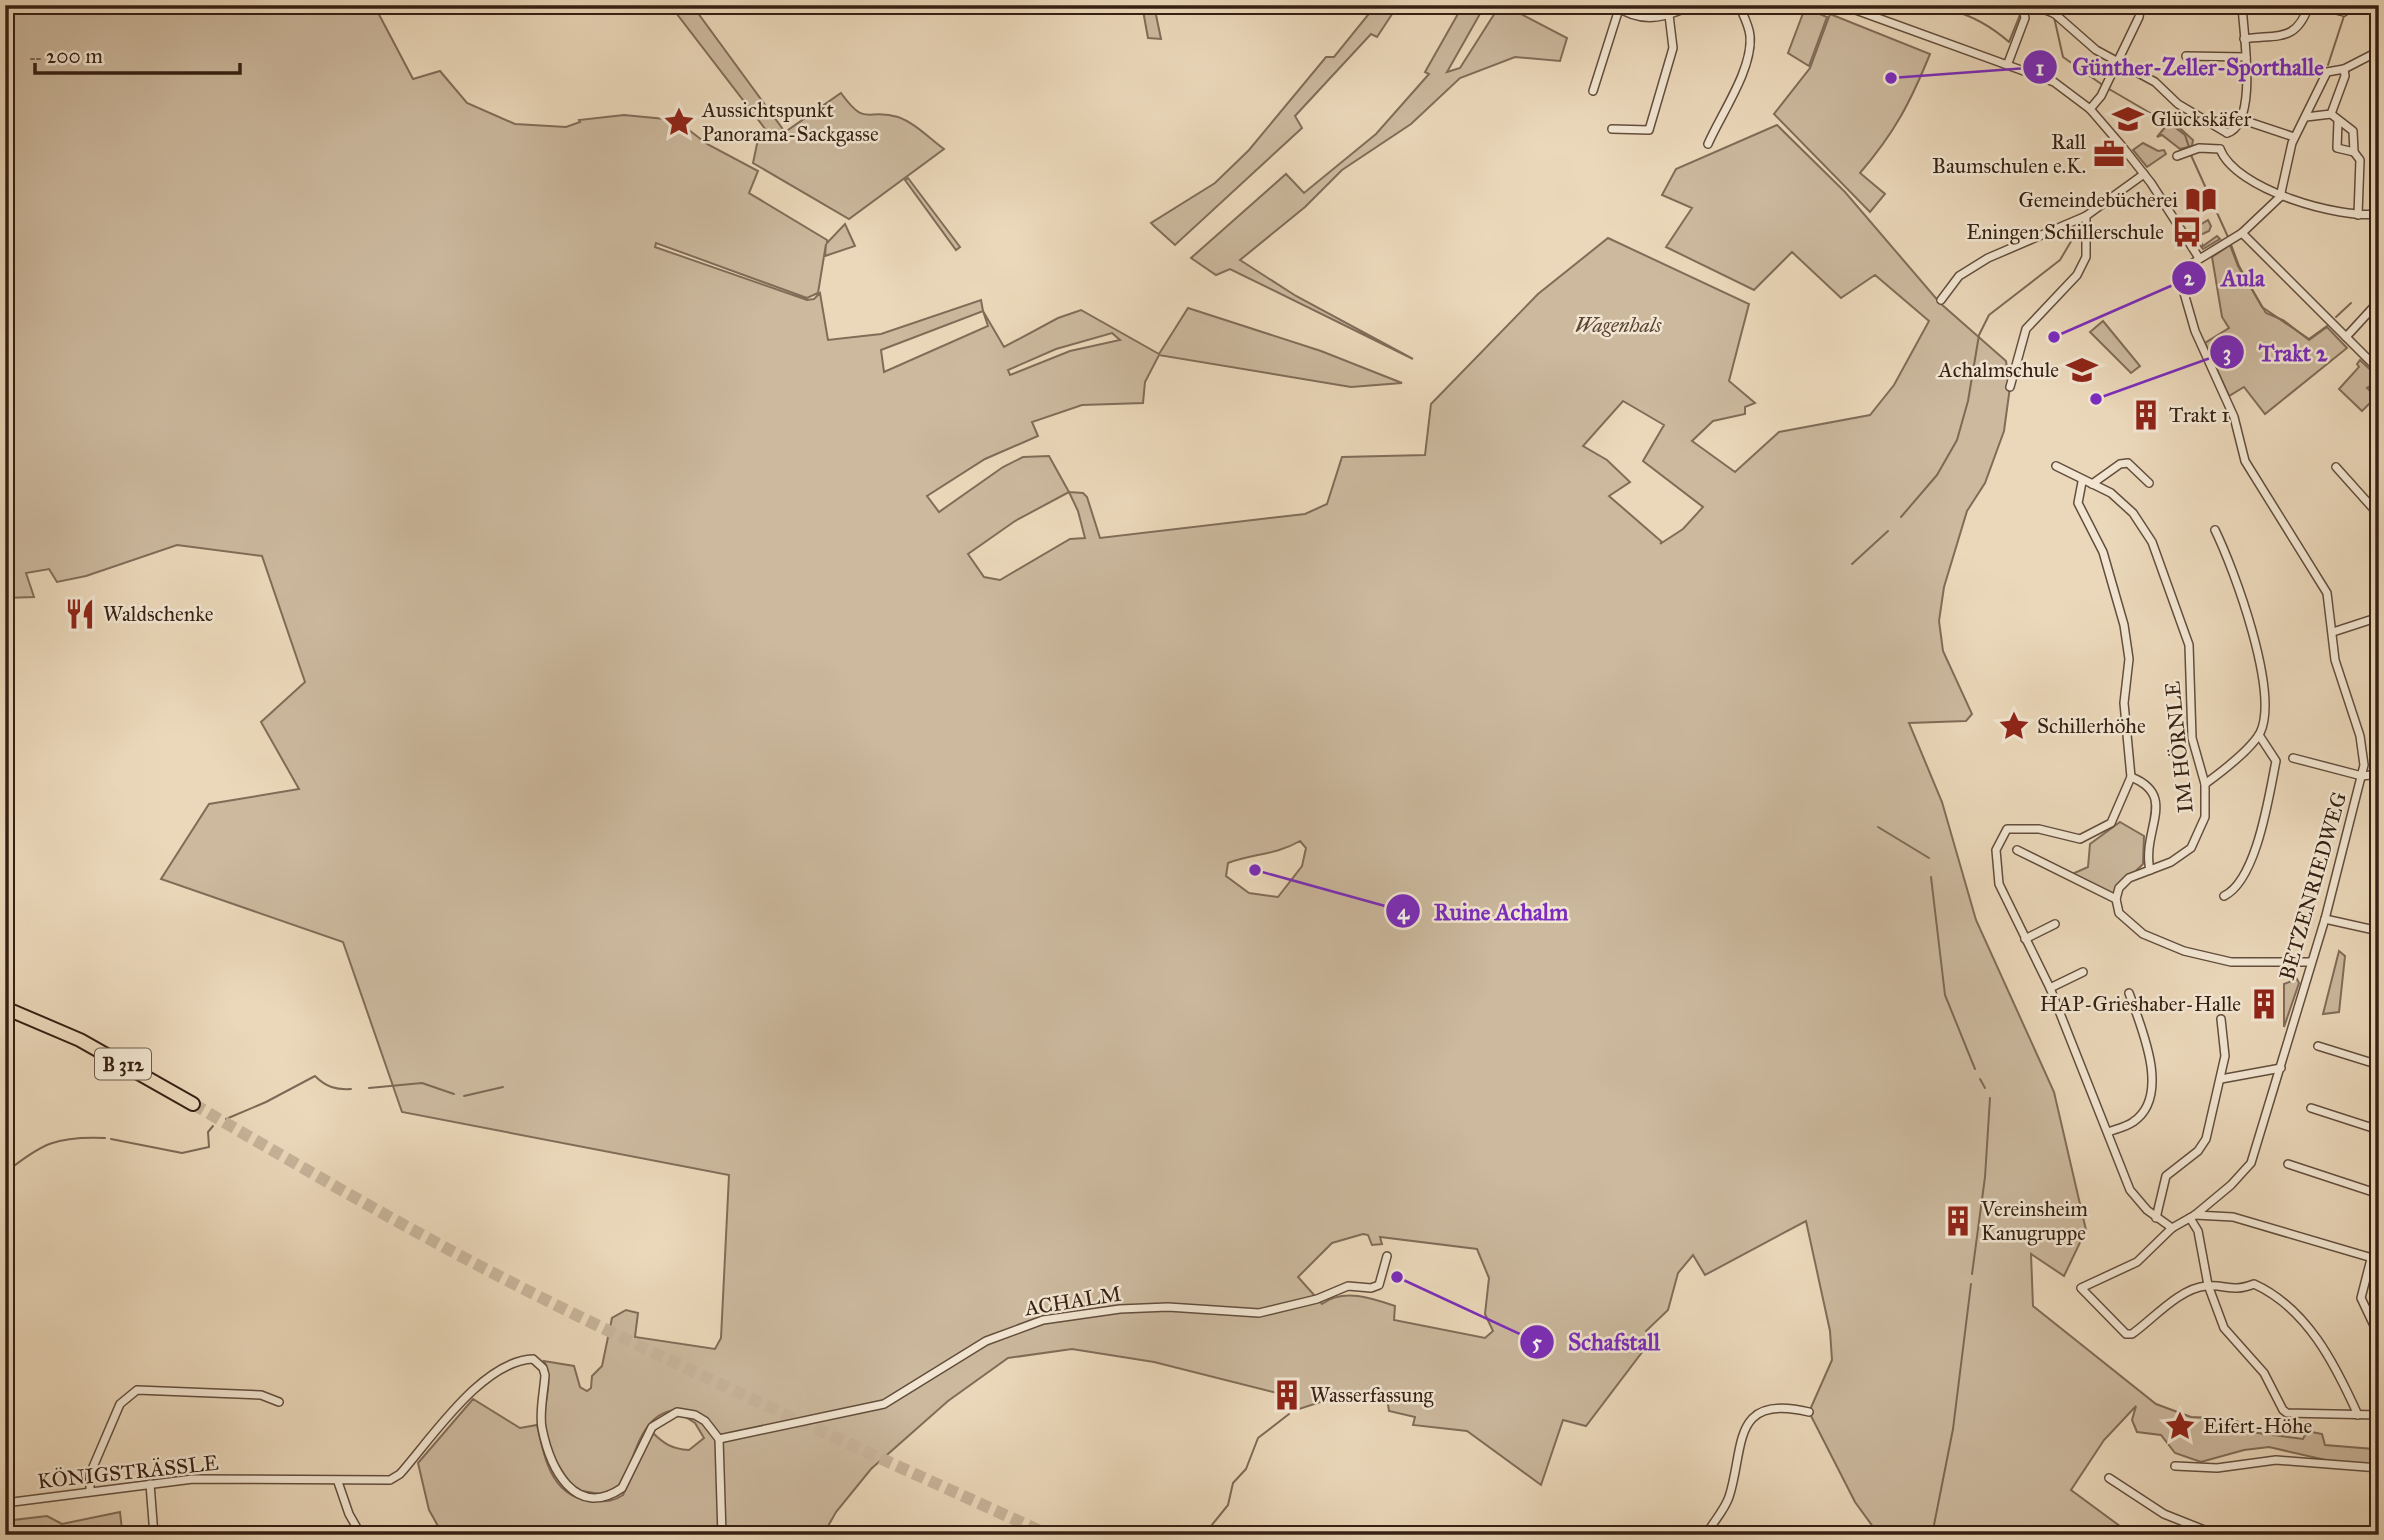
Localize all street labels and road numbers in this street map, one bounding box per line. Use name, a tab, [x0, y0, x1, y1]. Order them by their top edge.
street label: IM HÖRNLE	[2159, 680, 2199, 814]
street label: BETZENRIEDWEG	[2274, 789, 2352, 983]
road number: B 312	[95, 1048, 151, 1080]
street label: ACHALM	[1022, 1281, 1123, 1322]
street label: KÖNIGSTRÄSSLE	[36, 1450, 220, 1494]

